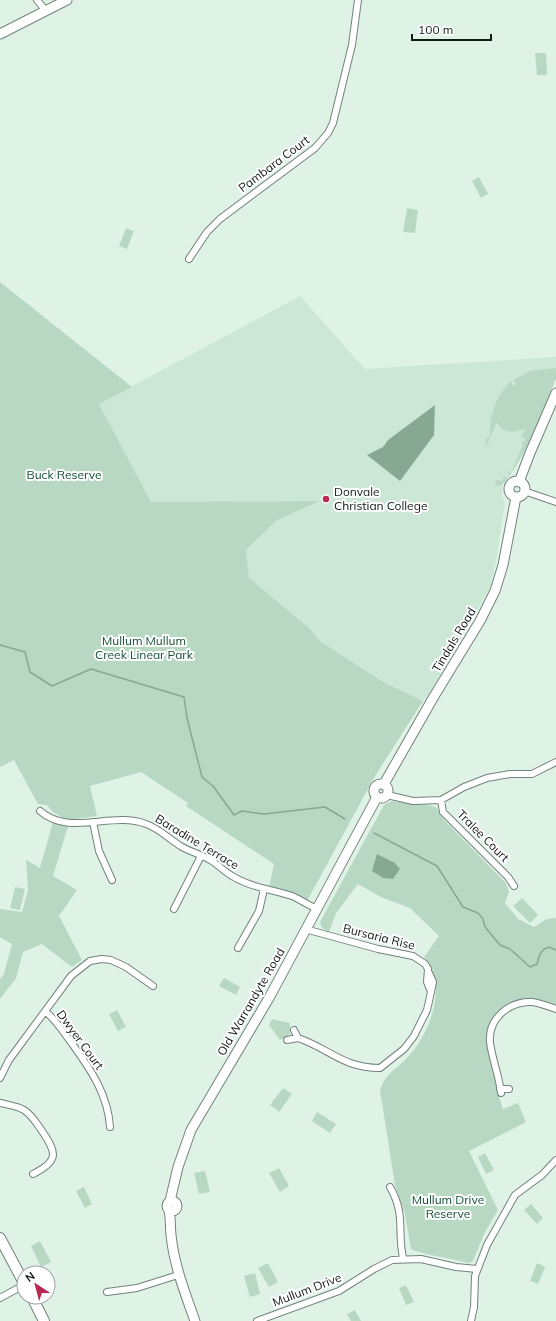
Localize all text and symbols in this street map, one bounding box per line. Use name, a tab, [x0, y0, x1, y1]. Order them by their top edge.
scale bar	[412, 16, 491, 42]
text: 100 m	[418, 22, 453, 37]
street label: Pambara Court	[235, 132, 312, 195]
park label: Buck Reserve	[26, 467, 102, 482]
place label: Donvale Christian College	[334, 484, 427, 513]
marker: Donvale Christian College	[321, 494, 331, 504]
street label: Tindals Road	[428, 605, 479, 675]
park label: Mullum Mullum Creek Linear Park	[95, 633, 194, 662]
street label: Tralee Court	[454, 807, 512, 865]
street label: Baradine Terrace	[153, 811, 242, 872]
street label: Bursaria Rise	[342, 920, 417, 953]
street label: Old Warrandyte Road	[214, 945, 288, 1058]
street label: Dwyer Court	[54, 1007, 107, 1073]
park label: Mullum Drive Reserve	[412, 1192, 484, 1221]
north arrow	[16, 1265, 56, 1305]
text: N	[23, 1269, 38, 1285]
street label: Mullum Drive	[270, 1270, 343, 1310]

